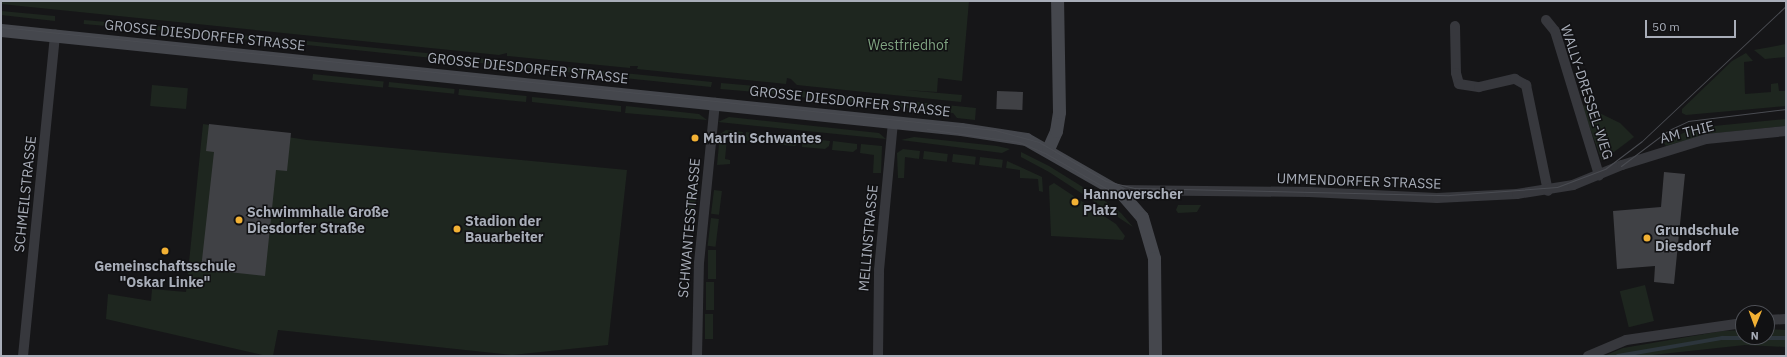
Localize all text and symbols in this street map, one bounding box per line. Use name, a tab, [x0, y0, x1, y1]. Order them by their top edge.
scale bar	[1647, 12, 1738, 38]
street label: GROSSE DIESDORFER STRASSE	[104, 16, 306, 54]
text: 50 m	[1652, 19, 1680, 34]
street label: WALLY-DRESSEL-WEG	[1557, 23, 1617, 161]
park label: Westfriedhof	[868, 37, 948, 53]
street label: GROSSE DIESDORFER STRASSE	[427, 49, 629, 87]
street label: GROSSE DIESDORFER STRASSE	[749, 82, 951, 120]
street label: AM THIE	[1658, 117, 1716, 147]
place label: Martin Schwantes	[703, 130, 822, 146]
marker: Martin Schwantes	[690, 133, 700, 143]
street label: SCHMEILSTRASSE	[11, 135, 39, 253]
street label: SCHWANTESSTRASSE	[675, 157, 703, 299]
street label: UMMENDORFER STRASSE	[1276, 170, 1442, 192]
street label: MELLINSTRASSE	[855, 184, 881, 292]
place label: Hannoverscher Platz	[1083, 186, 1183, 218]
marker: Hannoverscher Platz	[1070, 197, 1080, 207]
place label: Schwimmhalle Große Diesdorfer Straße	[247, 204, 389, 236]
place label: Stadion der Bauarbeiter	[465, 213, 543, 246]
marker: Schwimmhalle Große Diesdorfer Straße	[234, 215, 244, 225]
place label: Grundschule Diesdorf	[1655, 222, 1739, 254]
marker: Stadion der Bauarbeiter	[452, 224, 462, 234]
marker: Grundschule Diesdorf	[1642, 233, 1652, 243]
marker: Gemeinschaftsschule "Oskar Linke"	[160, 246, 170, 256]
place label: Gemeinschaftsschule "Oskar Linke"	[94, 258, 236, 290]
north arrow	[1735, 305, 1775, 345]
text: N	[1751, 329, 1759, 343]

